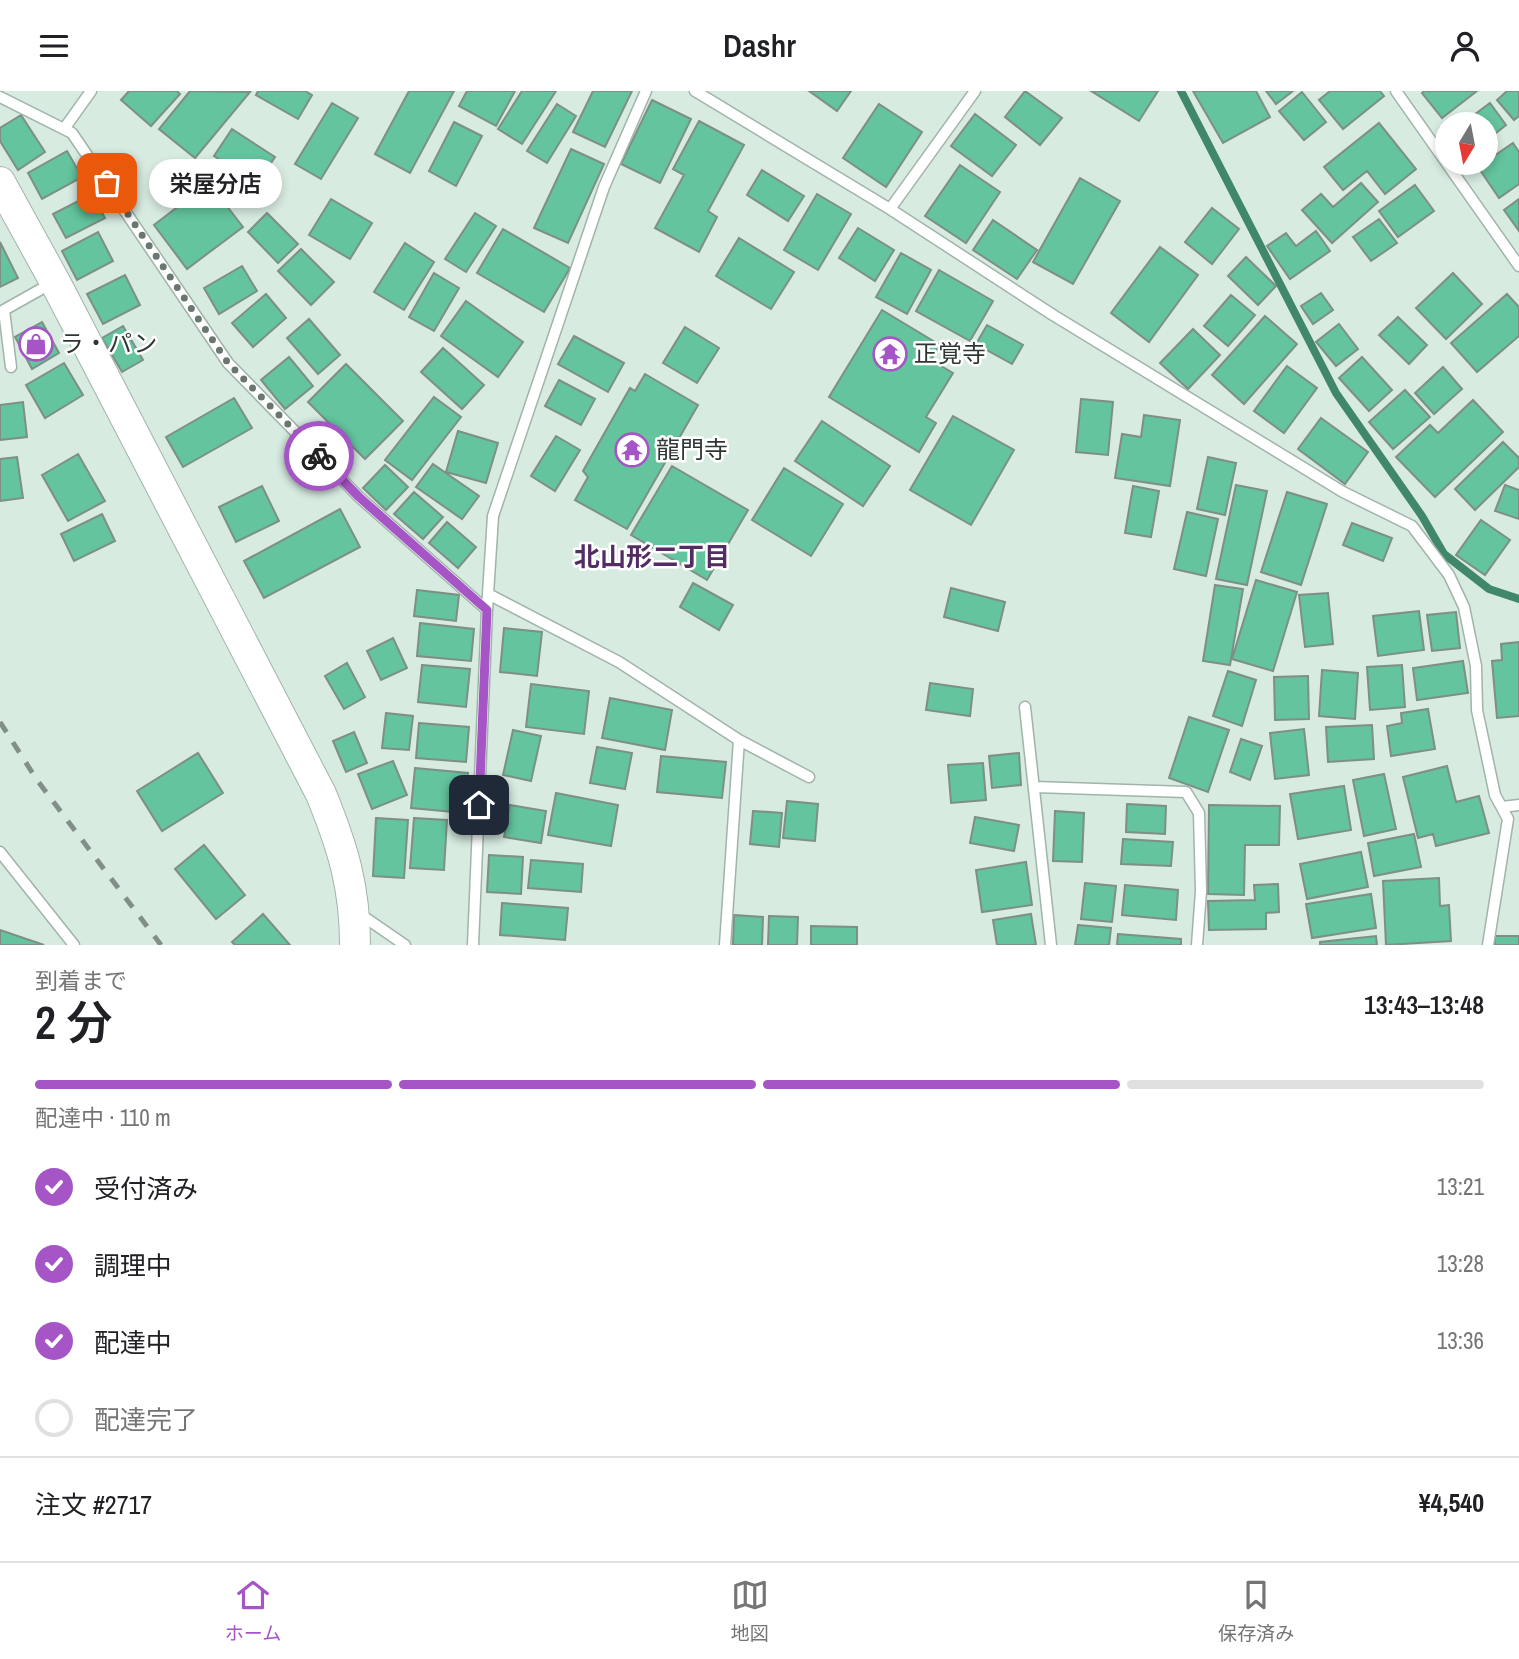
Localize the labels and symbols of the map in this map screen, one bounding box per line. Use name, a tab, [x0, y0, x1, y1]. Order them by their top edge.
north arrow	[1435, 112, 1498, 175]
pin	[77, 153, 137, 213]
callout: 栄屋分店	[149, 159, 282, 207]
shop icon: ラ・パン	[17, 325, 55, 363]
place label: ラ・パン	[60, 327, 157, 359]
temple icon: 正覚寺	[871, 335, 909, 373]
place label: 正覚寺	[914, 337, 986, 369]
courier	[284, 421, 354, 491]
temple icon: 龍門寺	[613, 431, 651, 469]
place label: 龍門寺	[656, 433, 728, 465]
district label: 北山形二丁目	[574, 539, 730, 574]
pin	[449, 775, 509, 835]

